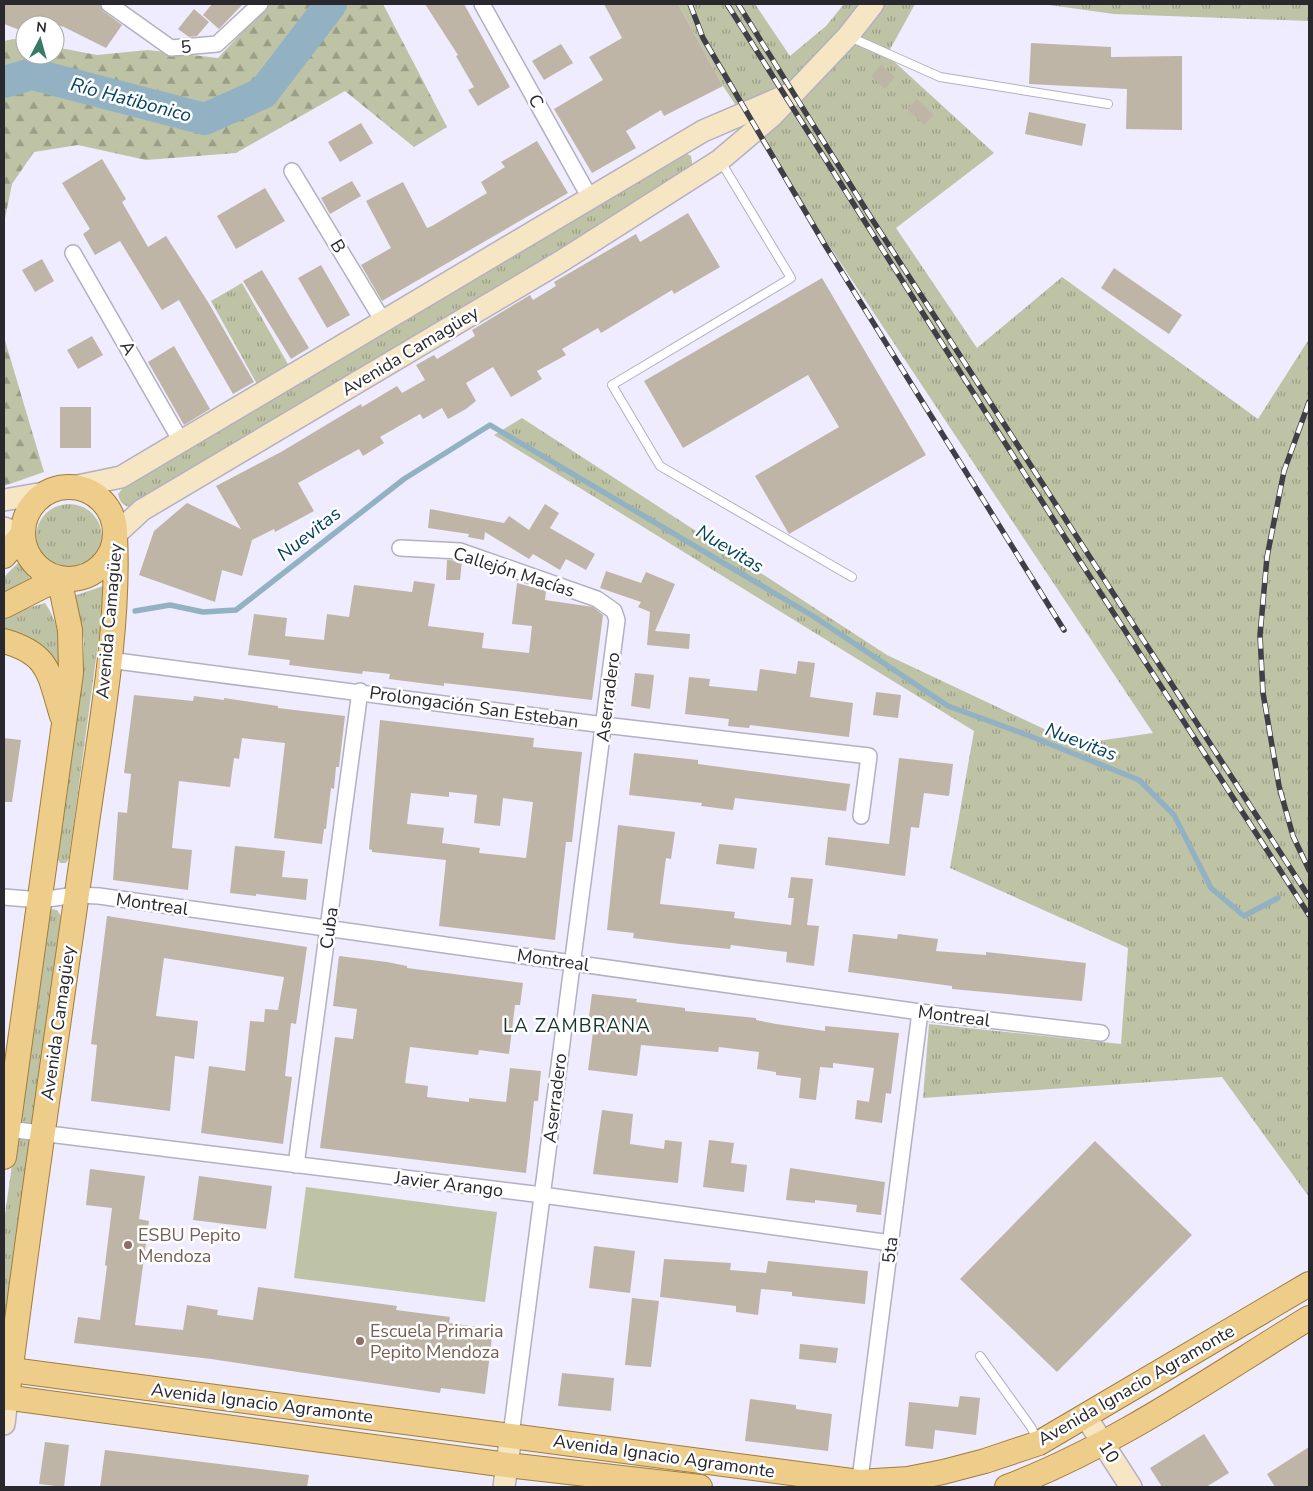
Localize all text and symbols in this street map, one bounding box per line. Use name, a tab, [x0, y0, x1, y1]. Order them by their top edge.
north arrow	[15, 15, 65, 65]
text: N	[35, 18, 48, 38]
street label: 5	[180, 35, 192, 59]
water label: Río Hatibonico	[68, 71, 194, 129]
street label: C	[523, 90, 549, 112]
street label: B	[325, 235, 351, 257]
street label: Avenida Camagüey	[337, 300, 484, 401]
street label: A	[114, 336, 142, 360]
water label: Nuevitas	[272, 501, 346, 567]
water label: Nuevitas	[691, 519, 769, 579]
street label: Avenida Camagüey	[90, 541, 128, 700]
street label: Callejón Macías	[450, 541, 578, 603]
street label: Aserradero	[591, 651, 625, 743]
street label: Prolongación San Esteban	[368, 680, 580, 734]
water label: Nuevitas	[1041, 716, 1121, 768]
street label: Montreal	[114, 887, 190, 921]
street label: Cuba	[314, 906, 344, 950]
street label: Avenida Camagüey	[35, 943, 81, 1102]
street label: Montreal	[515, 943, 591, 977]
street label: Montreal	[916, 1000, 992, 1032]
district label: LA ZAMBRANA	[503, 1013, 651, 1039]
street label: Aserradero	[538, 1052, 572, 1144]
street label: Javier Arango	[392, 1165, 505, 1203]
place label: ESBU Pepito Mendoza	[138, 1223, 241, 1268]
street label: 5ta	[876, 1235, 904, 1265]
marker: ESBU Pepito Mendoza	[122, 1239, 134, 1251]
place label: Escuela Primaria Pepito Mendoza	[370, 1319, 503, 1364]
street label: Avenida Ignacio Agramonte	[1033, 1319, 1239, 1451]
marker: Escuela Primaria Pepito Mendoza	[354, 1335, 366, 1347]
street label: Avenida Ignacio Agramonte	[150, 1377, 374, 1429]
street label: Avenida Ignacio Agramonte	[552, 1429, 776, 1483]
street label: 10	[1093, 1436, 1125, 1468]

